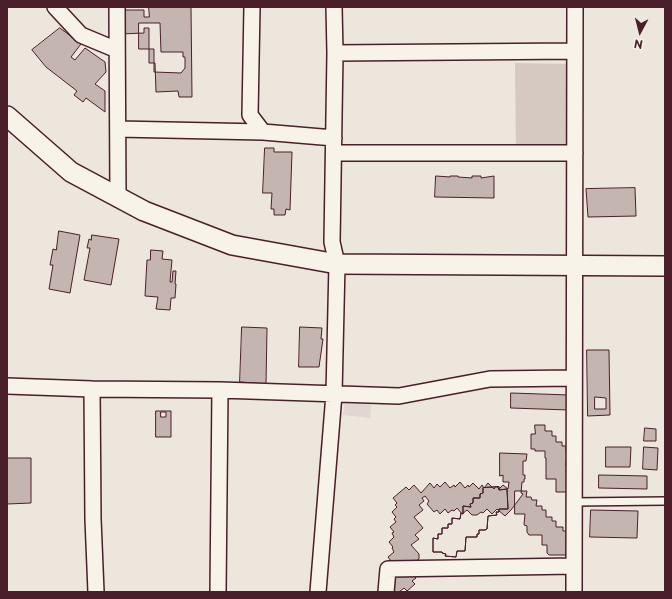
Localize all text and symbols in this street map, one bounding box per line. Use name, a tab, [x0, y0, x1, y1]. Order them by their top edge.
north arrow	[620, 12, 660, 52]
text: N	[633, 35, 644, 53]

